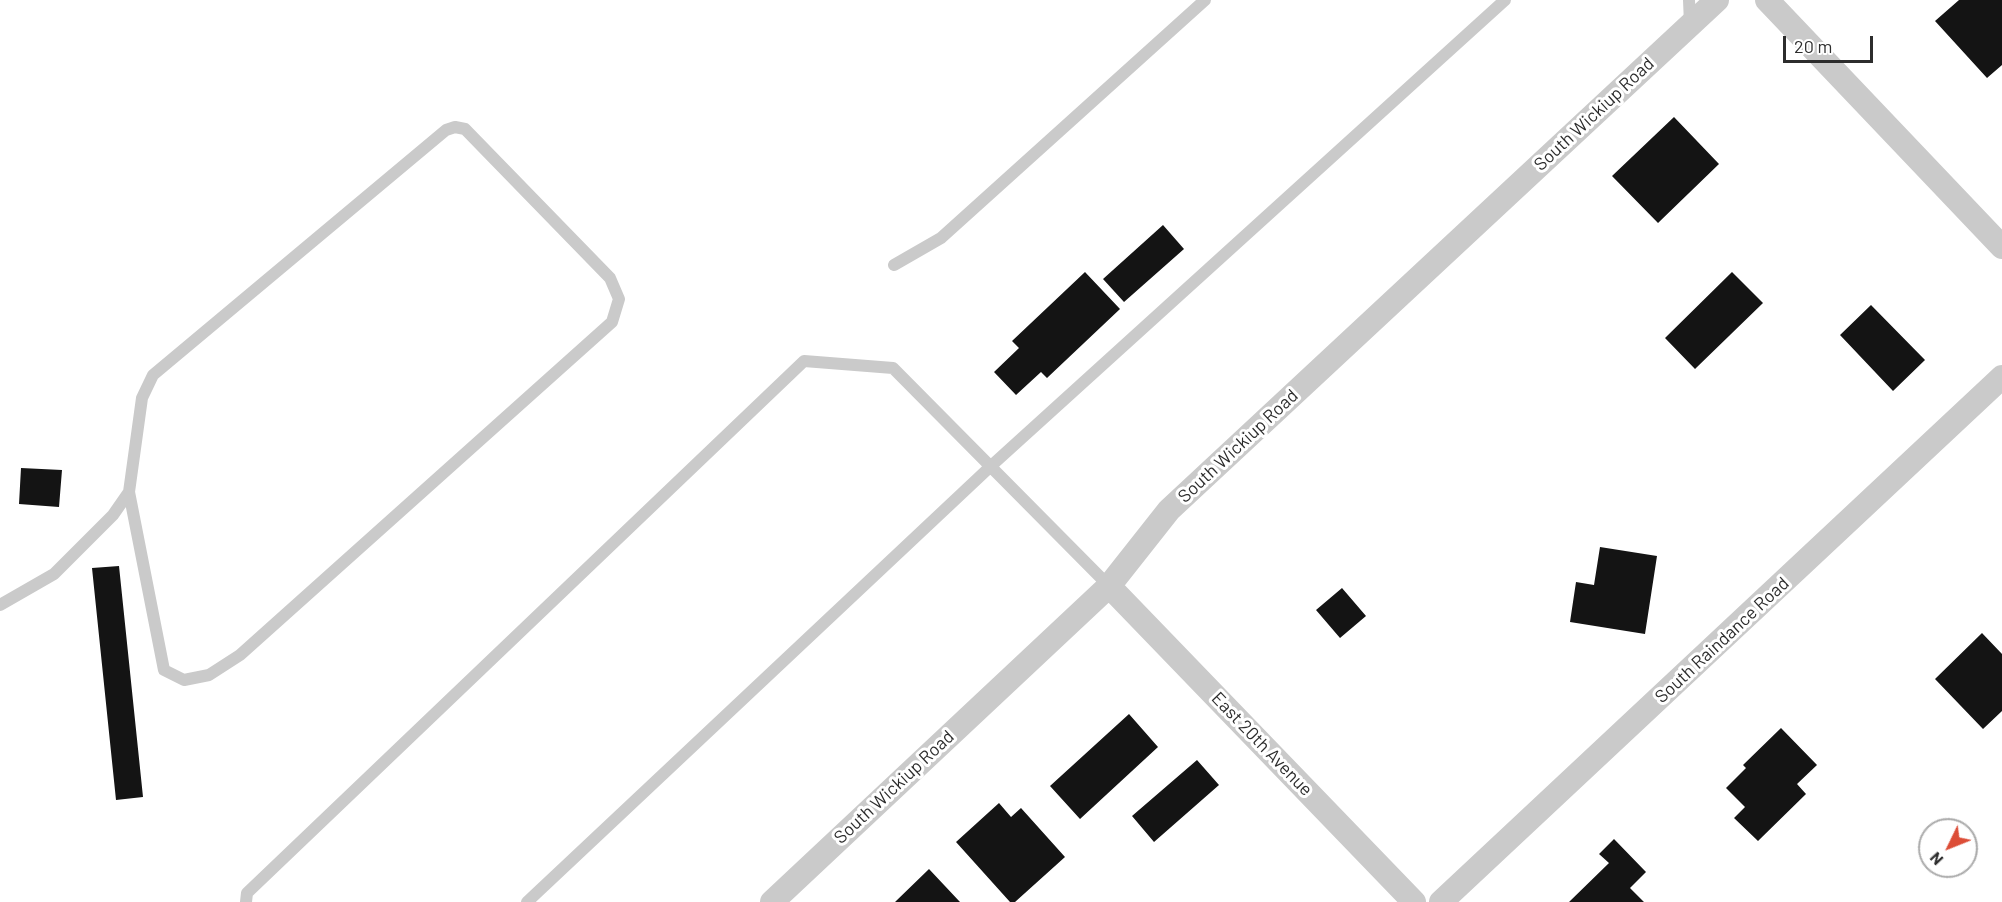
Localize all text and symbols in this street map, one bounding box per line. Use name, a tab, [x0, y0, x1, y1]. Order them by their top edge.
scale bar	[1786, 24, 1876, 62]
text: 20 m	[1794, 35, 1832, 57]
street label: South Wickiup Road	[1530, 53, 1658, 175]
street label: South Wickiup Road	[1174, 385, 1302, 507]
street label: South Raindance Road	[1651, 572, 1793, 708]
street label: East 20th Avenue	[1207, 688, 1317, 800]
street label: South Wickiup Road	[830, 726, 958, 848]
north arrow	[1918, 818, 1978, 878]
text: N	[1925, 849, 1947, 870]

